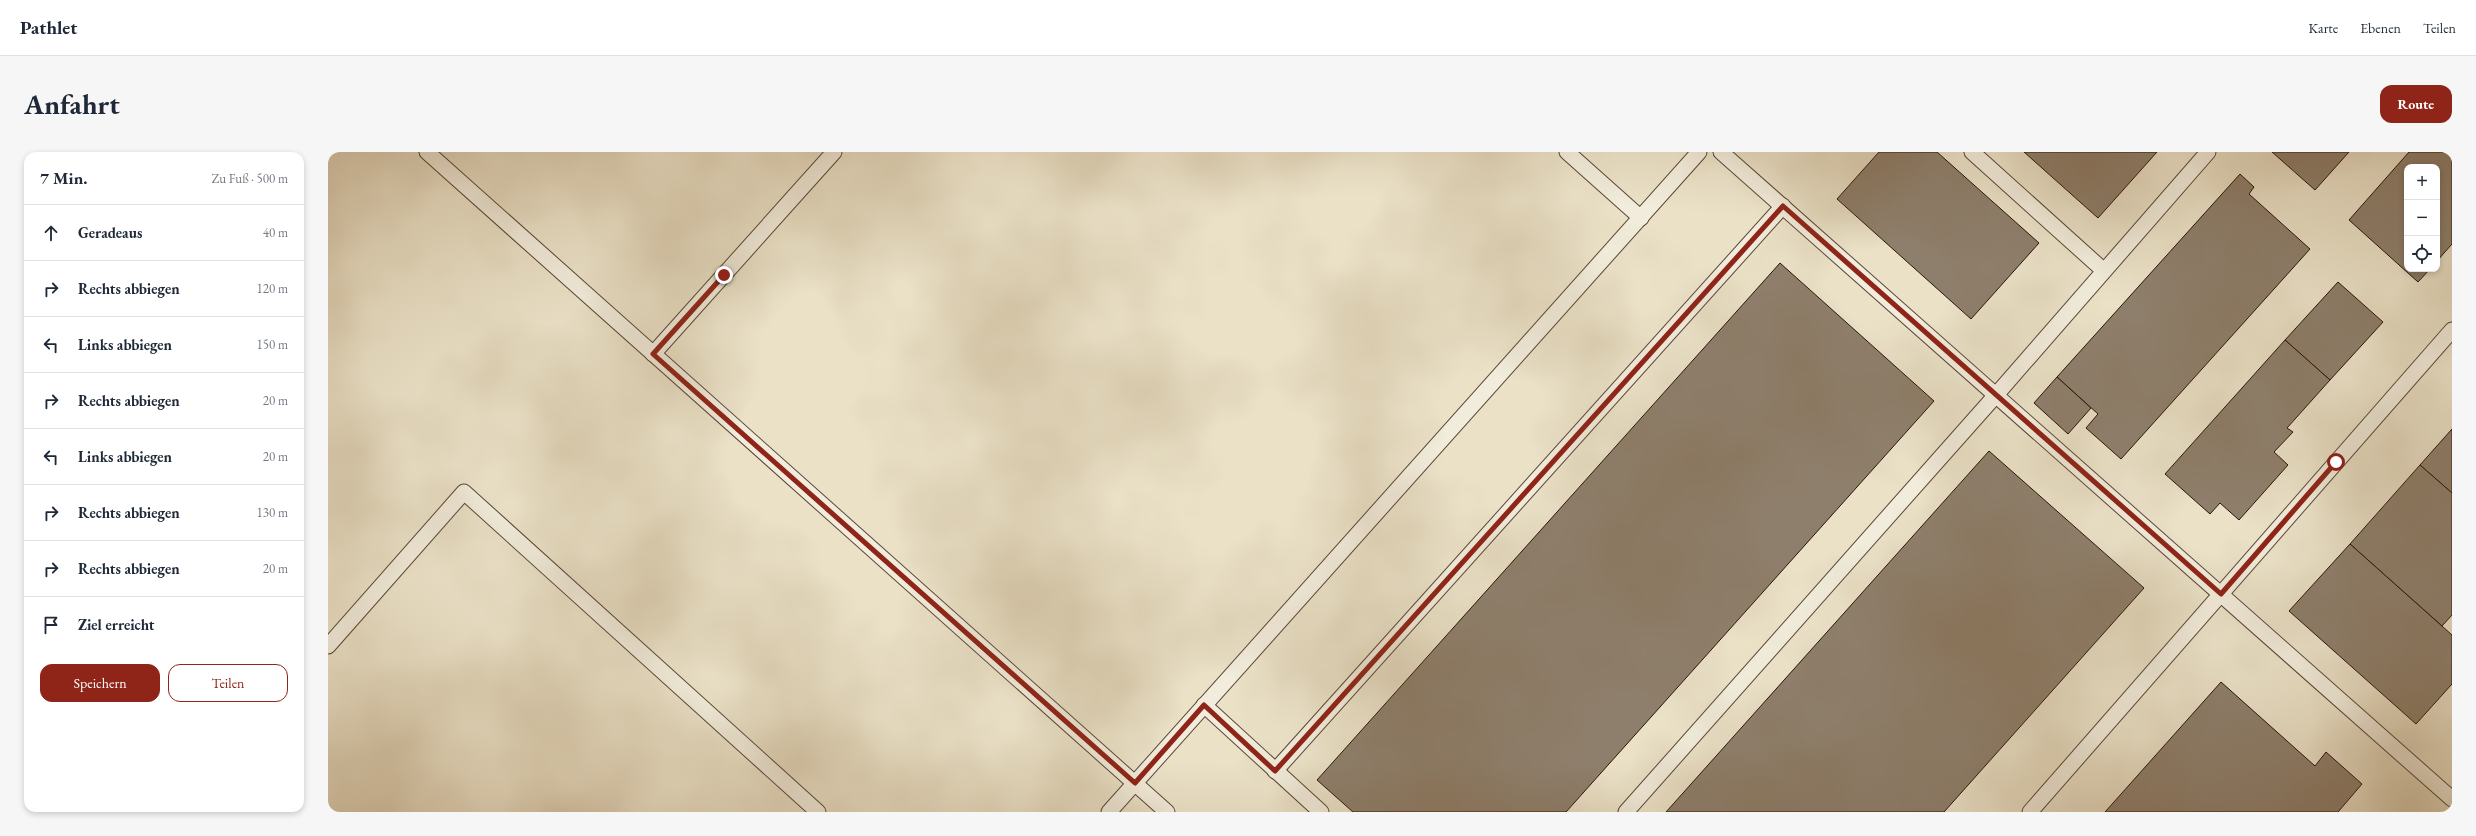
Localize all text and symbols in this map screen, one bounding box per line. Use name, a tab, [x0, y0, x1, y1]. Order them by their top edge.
text: Pathlet	[20, 15, 77, 40]
text: Karte	[2309, 19, 2338, 37]
text: Ebenen	[2360, 19, 2401, 37]
text: Teilen	[2423, 19, 2456, 37]
button: Route	[2380, 85, 2452, 123]
text: Anfahrt	[24, 86, 120, 122]
map controls	[2404, 164, 2440, 272]
button: +	[2404, 164, 2440, 200]
text: 7 Min.	[40, 167, 87, 189]
text: Zu Fuß · 500 m	[211, 170, 288, 187]
button: −	[2404, 200, 2440, 236]
icon: ahead	[40, 222, 62, 244]
text: Geradeaus	[78, 223, 142, 242]
text: 40 m	[263, 224, 288, 241]
button: locate	[2404, 236, 2440, 272]
route end	[715, 266, 733, 284]
icon: right	[40, 278, 62, 300]
text: Rechts abbiegen	[78, 279, 180, 298]
text: 120 m	[257, 280, 288, 297]
icon: left	[40, 334, 62, 356]
text: Links abbiegen	[78, 335, 172, 354]
text: 150 m	[257, 336, 288, 353]
icon: right	[40, 390, 62, 412]
text: Rechts abbiegen	[78, 391, 180, 410]
text: 20 m	[263, 392, 288, 409]
icon: left	[40, 446, 62, 468]
text: Links abbiegen	[78, 447, 172, 466]
text: 20 m	[263, 448, 288, 465]
route start	[2327, 453, 2345, 471]
icon: right	[40, 502, 62, 524]
text: Rechts abbiegen	[78, 503, 180, 522]
text: 130 m	[257, 504, 288, 521]
icon: right	[40, 558, 62, 580]
text: Rechts abbiegen	[78, 559, 180, 578]
text: 20 m	[263, 560, 288, 577]
icon: arrive	[40, 614, 62, 636]
text: Ziel erreicht	[78, 615, 154, 634]
button: Speichern	[40, 664, 160, 702]
button: Teilen	[168, 664, 288, 702]

